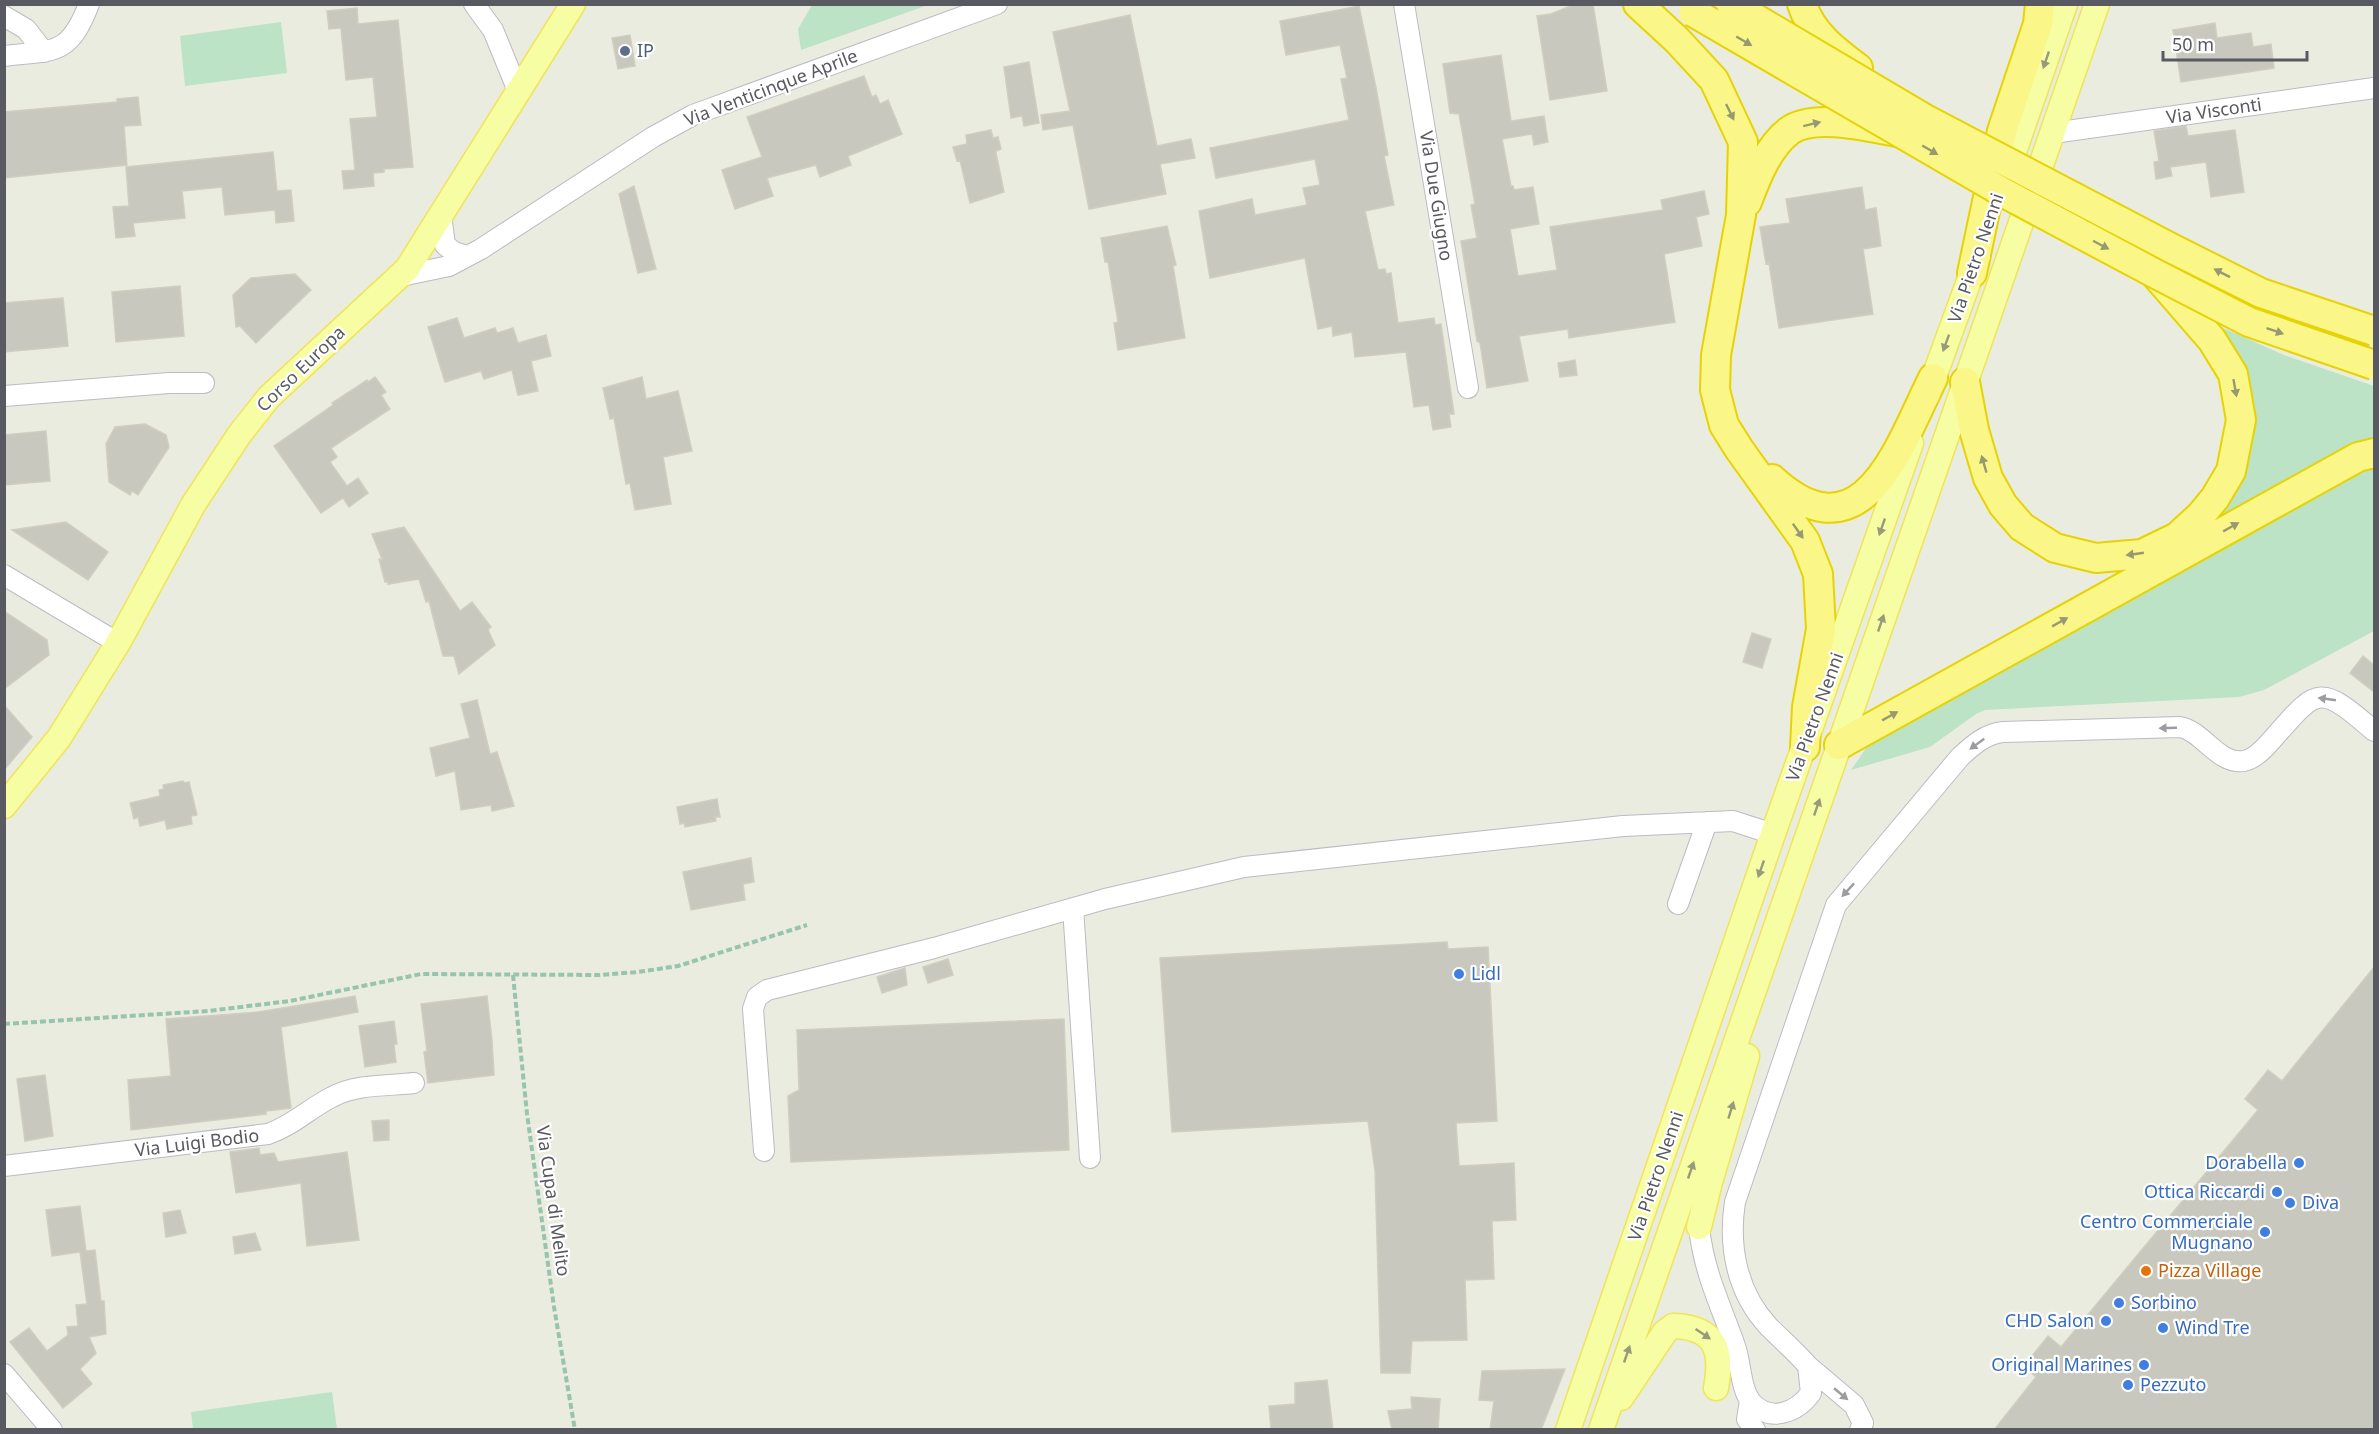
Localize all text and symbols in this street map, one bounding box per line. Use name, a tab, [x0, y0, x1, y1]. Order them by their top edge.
scale bar	[2163, 24, 2307, 62]
text: 50 m	[2172, 32, 2214, 56]
one-way arrow	[1735, 36, 1752, 46]
place label: IP	[637, 38, 654, 62]
street label: Via Venticinque Aprile	[680, 43, 861, 131]
marker: IP	[618, 44, 632, 58]
one-way arrow	[2040, 51, 2050, 69]
street label: Via Visconti	[2165, 91, 2263, 129]
one-way arrow	[1726, 103, 1735, 120]
one-way arrow	[1803, 119, 1821, 129]
street label: Via Due Giugno	[1415, 129, 1459, 263]
one-way arrow	[1922, 145, 1938, 156]
street label: Via Pietro Nenni	[1942, 190, 2009, 326]
one-way arrow	[2092, 240, 2109, 250]
one-way arrow	[2213, 268, 2230, 278]
street label: Corso Europa	[251, 320, 350, 417]
one-way arrow	[2266, 327, 2284, 336]
one-way arrow	[1941, 334, 1951, 352]
one-way arrow	[2231, 378, 2240, 397]
one-way arrow	[1979, 455, 1988, 473]
one-way arrow	[1876, 518, 1886, 536]
one-way arrow	[1792, 522, 1804, 538]
one-way arrow	[2223, 522, 2240, 532]
one-way arrow	[2125, 549, 2144, 558]
one-way arrow	[1877, 614, 1886, 632]
one-way arrow	[2052, 617, 2069, 627]
street label: Via Pietro Nenni	[1780, 649, 1849, 785]
one-way arrow	[2317, 695, 2336, 704]
one-way arrow	[1882, 711, 1899, 721]
one-way arrow	[2159, 723, 2178, 732]
one-way arrow	[1969, 738, 1985, 750]
one-way arrow	[1812, 798, 1822, 816]
one-way arrow	[1756, 860, 1765, 878]
one-way arrow	[1841, 882, 1855, 897]
place label: Lidl	[1471, 961, 1501, 985]
marker: Lidl	[1452, 967, 1466, 981]
one-way arrow	[1727, 1101, 1736, 1119]
street label: Via Pietro Nenni	[1622, 1108, 1689, 1244]
street label: Via Luigi Bodio	[133, 1122, 260, 1162]
street label: Via Cupa di Melito	[532, 1124, 576, 1278]
place label: Dorabella	[2205, 1150, 2287, 1174]
marker: Dorabella	[2292, 1156, 2306, 1170]
one-way arrow	[1687, 1161, 1697, 1179]
place label: Ottica Riccardi	[2144, 1179, 2265, 1203]
marker: Ottica Riccardi	[2270, 1185, 2284, 1199]
place label: Diva	[2302, 1190, 2339, 1214]
marker: Diva	[2283, 1196, 2297, 1210]
place label: Centro Commerciale Mugnano	[2080, 1209, 2253, 1254]
marker: Centro Commerciale Mugnano	[2258, 1225, 2272, 1239]
place label: Pizza Village	[2158, 1258, 2261, 1282]
marker: Pizza Village	[2139, 1264, 2153, 1278]
place label: Sorbino	[2131, 1290, 2197, 1314]
marker: Sorbino	[2112, 1296, 2126, 1310]
place label: CHD Salon	[2005, 1308, 2094, 1332]
marker: CHD Salon	[2099, 1314, 2113, 1328]
place label: Wind Tre	[2175, 1315, 2250, 1339]
marker: Wind Tre	[2156, 1321, 2170, 1335]
one-way arrow	[1695, 1329, 1711, 1340]
one-way arrow	[1623, 1345, 1633, 1363]
place label: Original Marines	[1991, 1352, 2132, 1376]
marker: Original Marines	[2137, 1358, 2151, 1372]
place label: Pezzuto	[2140, 1372, 2206, 1396]
marker: Pezzuto	[2121, 1378, 2135, 1392]
one-way arrow	[1833, 1387, 1848, 1400]

